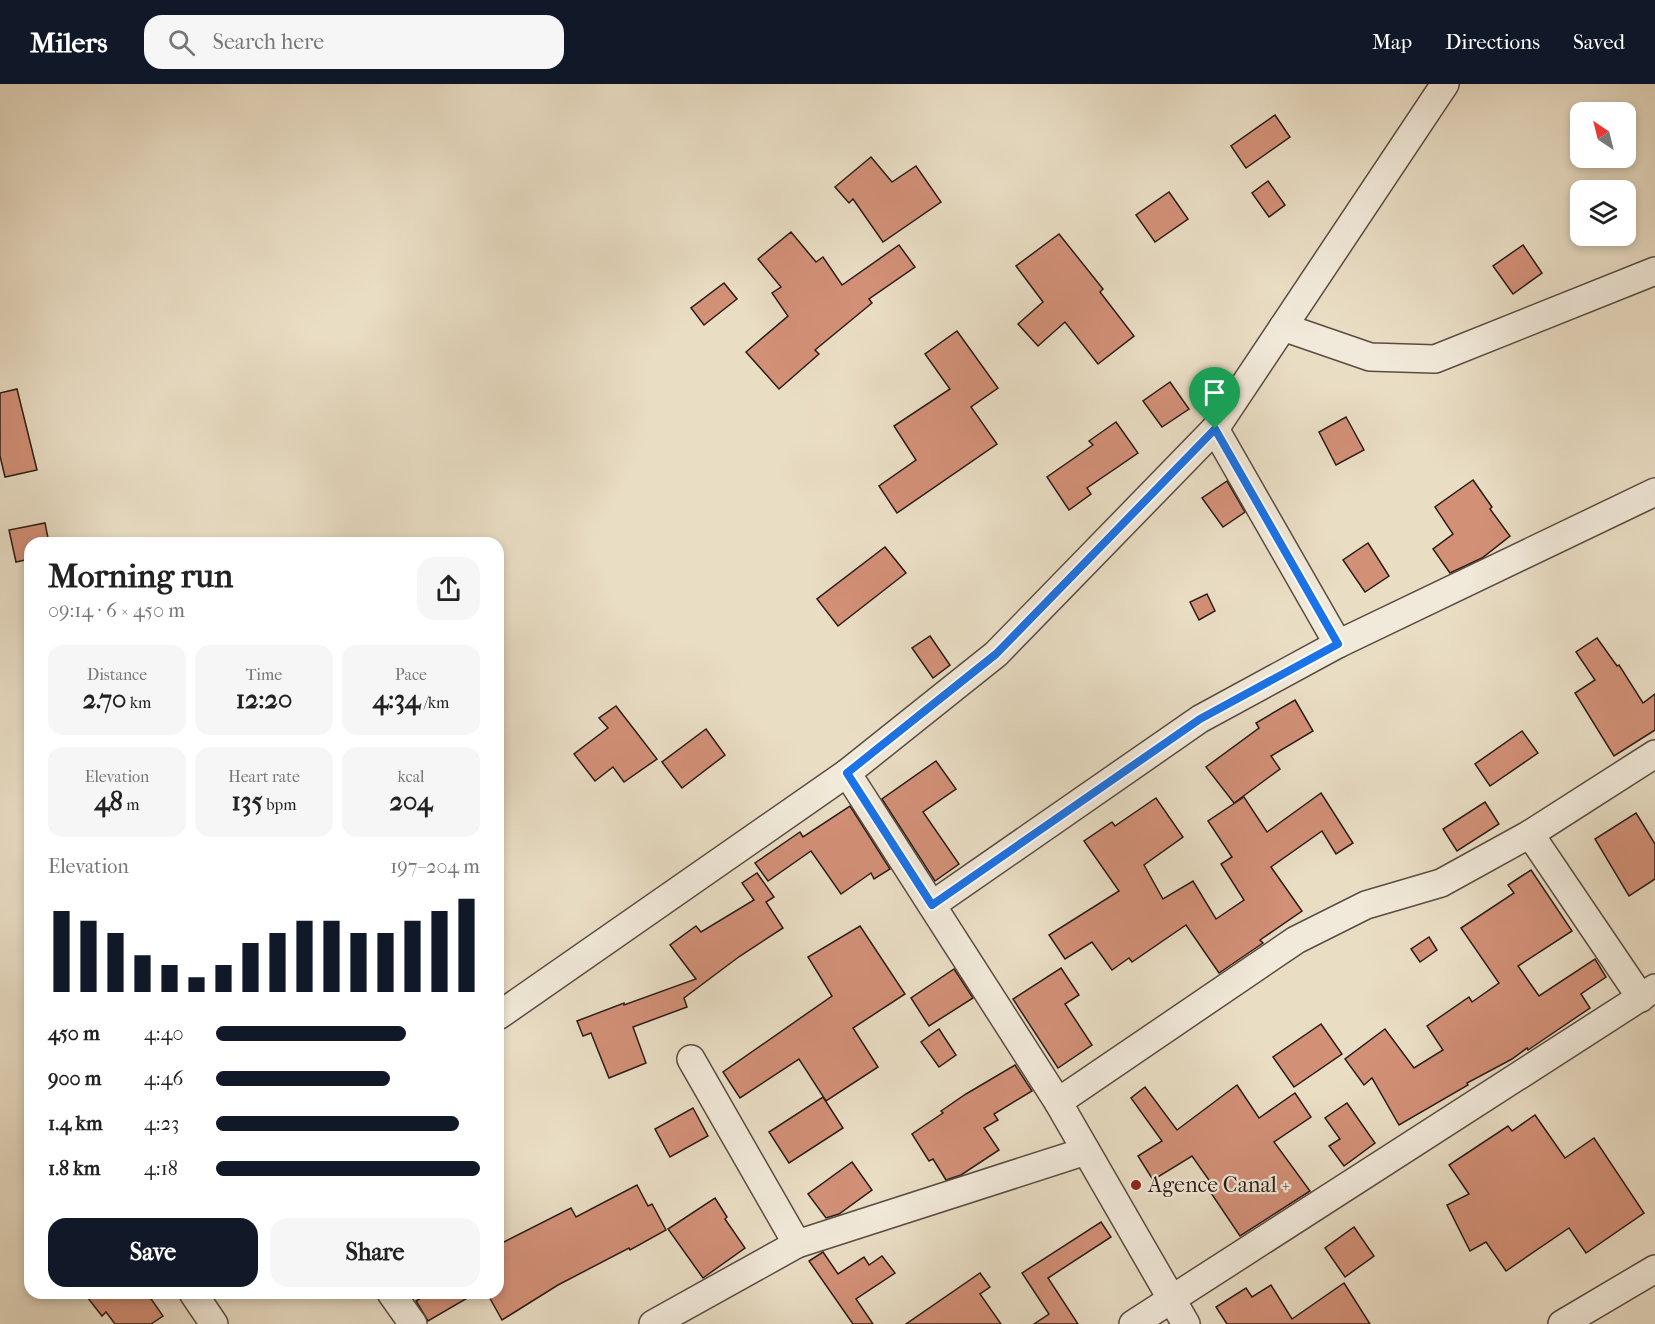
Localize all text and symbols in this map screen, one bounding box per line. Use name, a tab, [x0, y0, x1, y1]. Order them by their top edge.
search box	[144, 15, 564, 69]
text: Milers	[30, 26, 108, 59]
icon: search	[165, 26, 198, 59]
text: Search here	[213, 29, 324, 55]
text: Map	[1372, 30, 1412, 54]
text: Directions	[1445, 30, 1540, 54]
text: Saved	[1573, 30, 1625, 54]
north arrow	[1570, 102, 1636, 168]
map controls	[1570, 102, 1636, 246]
button: layers	[1570, 180, 1636, 246]
pin	[1189, 367, 1240, 429]
icon: arrive	[1198, 376, 1231, 409]
text: Morning run	[48, 557, 233, 596]
button: share	[417, 557, 480, 620]
text: 09:14 · 6 × 450 m	[48, 599, 185, 622]
text: Distance	[87, 665, 147, 684]
text: Time	[246, 665, 282, 684]
text: Pace	[395, 665, 427, 684]
text: 2.70	[83, 684, 126, 715]
text: 12:20	[236, 684, 292, 715]
text: 4:34	[373, 684, 420, 715]
text: km	[126, 693, 151, 712]
text: /km	[420, 693, 449, 712]
text: Elevation	[85, 767, 149, 786]
text: Heart rate	[228, 767, 300, 786]
text: kcal	[398, 767, 424, 786]
text: 48	[94, 786, 123, 817]
text: 135	[232, 786, 263, 817]
text: 204	[390, 786, 432, 817]
text: m	[123, 795, 140, 814]
text: bpm	[263, 795, 296, 814]
text: Elevation	[48, 855, 129, 878]
text: 197–204 m	[390, 855, 480, 878]
text: 450 m	[48, 1022, 100, 1045]
text: 4:40	[144, 1022, 184, 1045]
text: 900 m	[48, 1067, 101, 1090]
text: 4:46	[144, 1067, 183, 1090]
text: 1.4 km	[48, 1112, 103, 1135]
text: 4:23	[144, 1112, 179, 1135]
text: 1.8 km	[48, 1157, 100, 1180]
text: 4:18	[144, 1157, 178, 1180]
place label: Agence Canal +	[1147, 1172, 1290, 1198]
marker: Agence Canal +	[1129, 1178, 1143, 1192]
button: Save	[48, 1218, 258, 1287]
button: Share	[270, 1218, 480, 1287]

